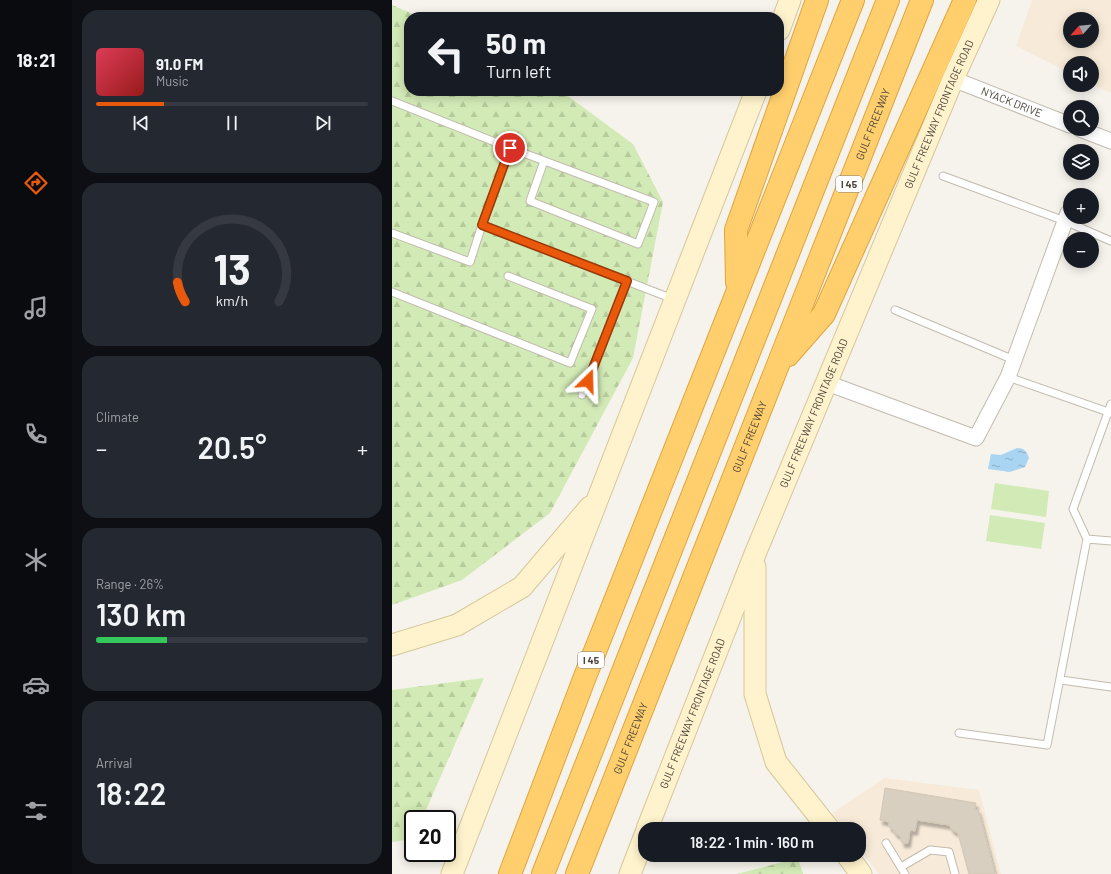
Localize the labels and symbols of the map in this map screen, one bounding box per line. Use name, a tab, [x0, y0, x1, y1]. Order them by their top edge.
north arrow	[1063, 12, 1099, 48]
street label: GULF FREEWAY FRONTAGE ROAD	[901, 38, 976, 190]
street label: NYACK DRIVE	[979, 84, 1044, 120]
street label: GULF FREEWAY	[853, 86, 892, 162]
pin	[493, 131, 527, 165]
road number: I 45	[836, 176, 862, 192]
street label: GULF FREEWAY FRONTAGE ROAD	[776, 336, 850, 489]
position arrow	[567, 360, 609, 402]
street label: GULF FREEWAY	[729, 399, 769, 474]
street label: GULF FREEWAY FRONTAGE ROAD	[657, 636, 727, 790]
road number: I 45	[578, 652, 604, 668]
street label: GULF FREEWAY	[610, 700, 650, 776]
speed limit sign: 20	[404, 810, 456, 862]

